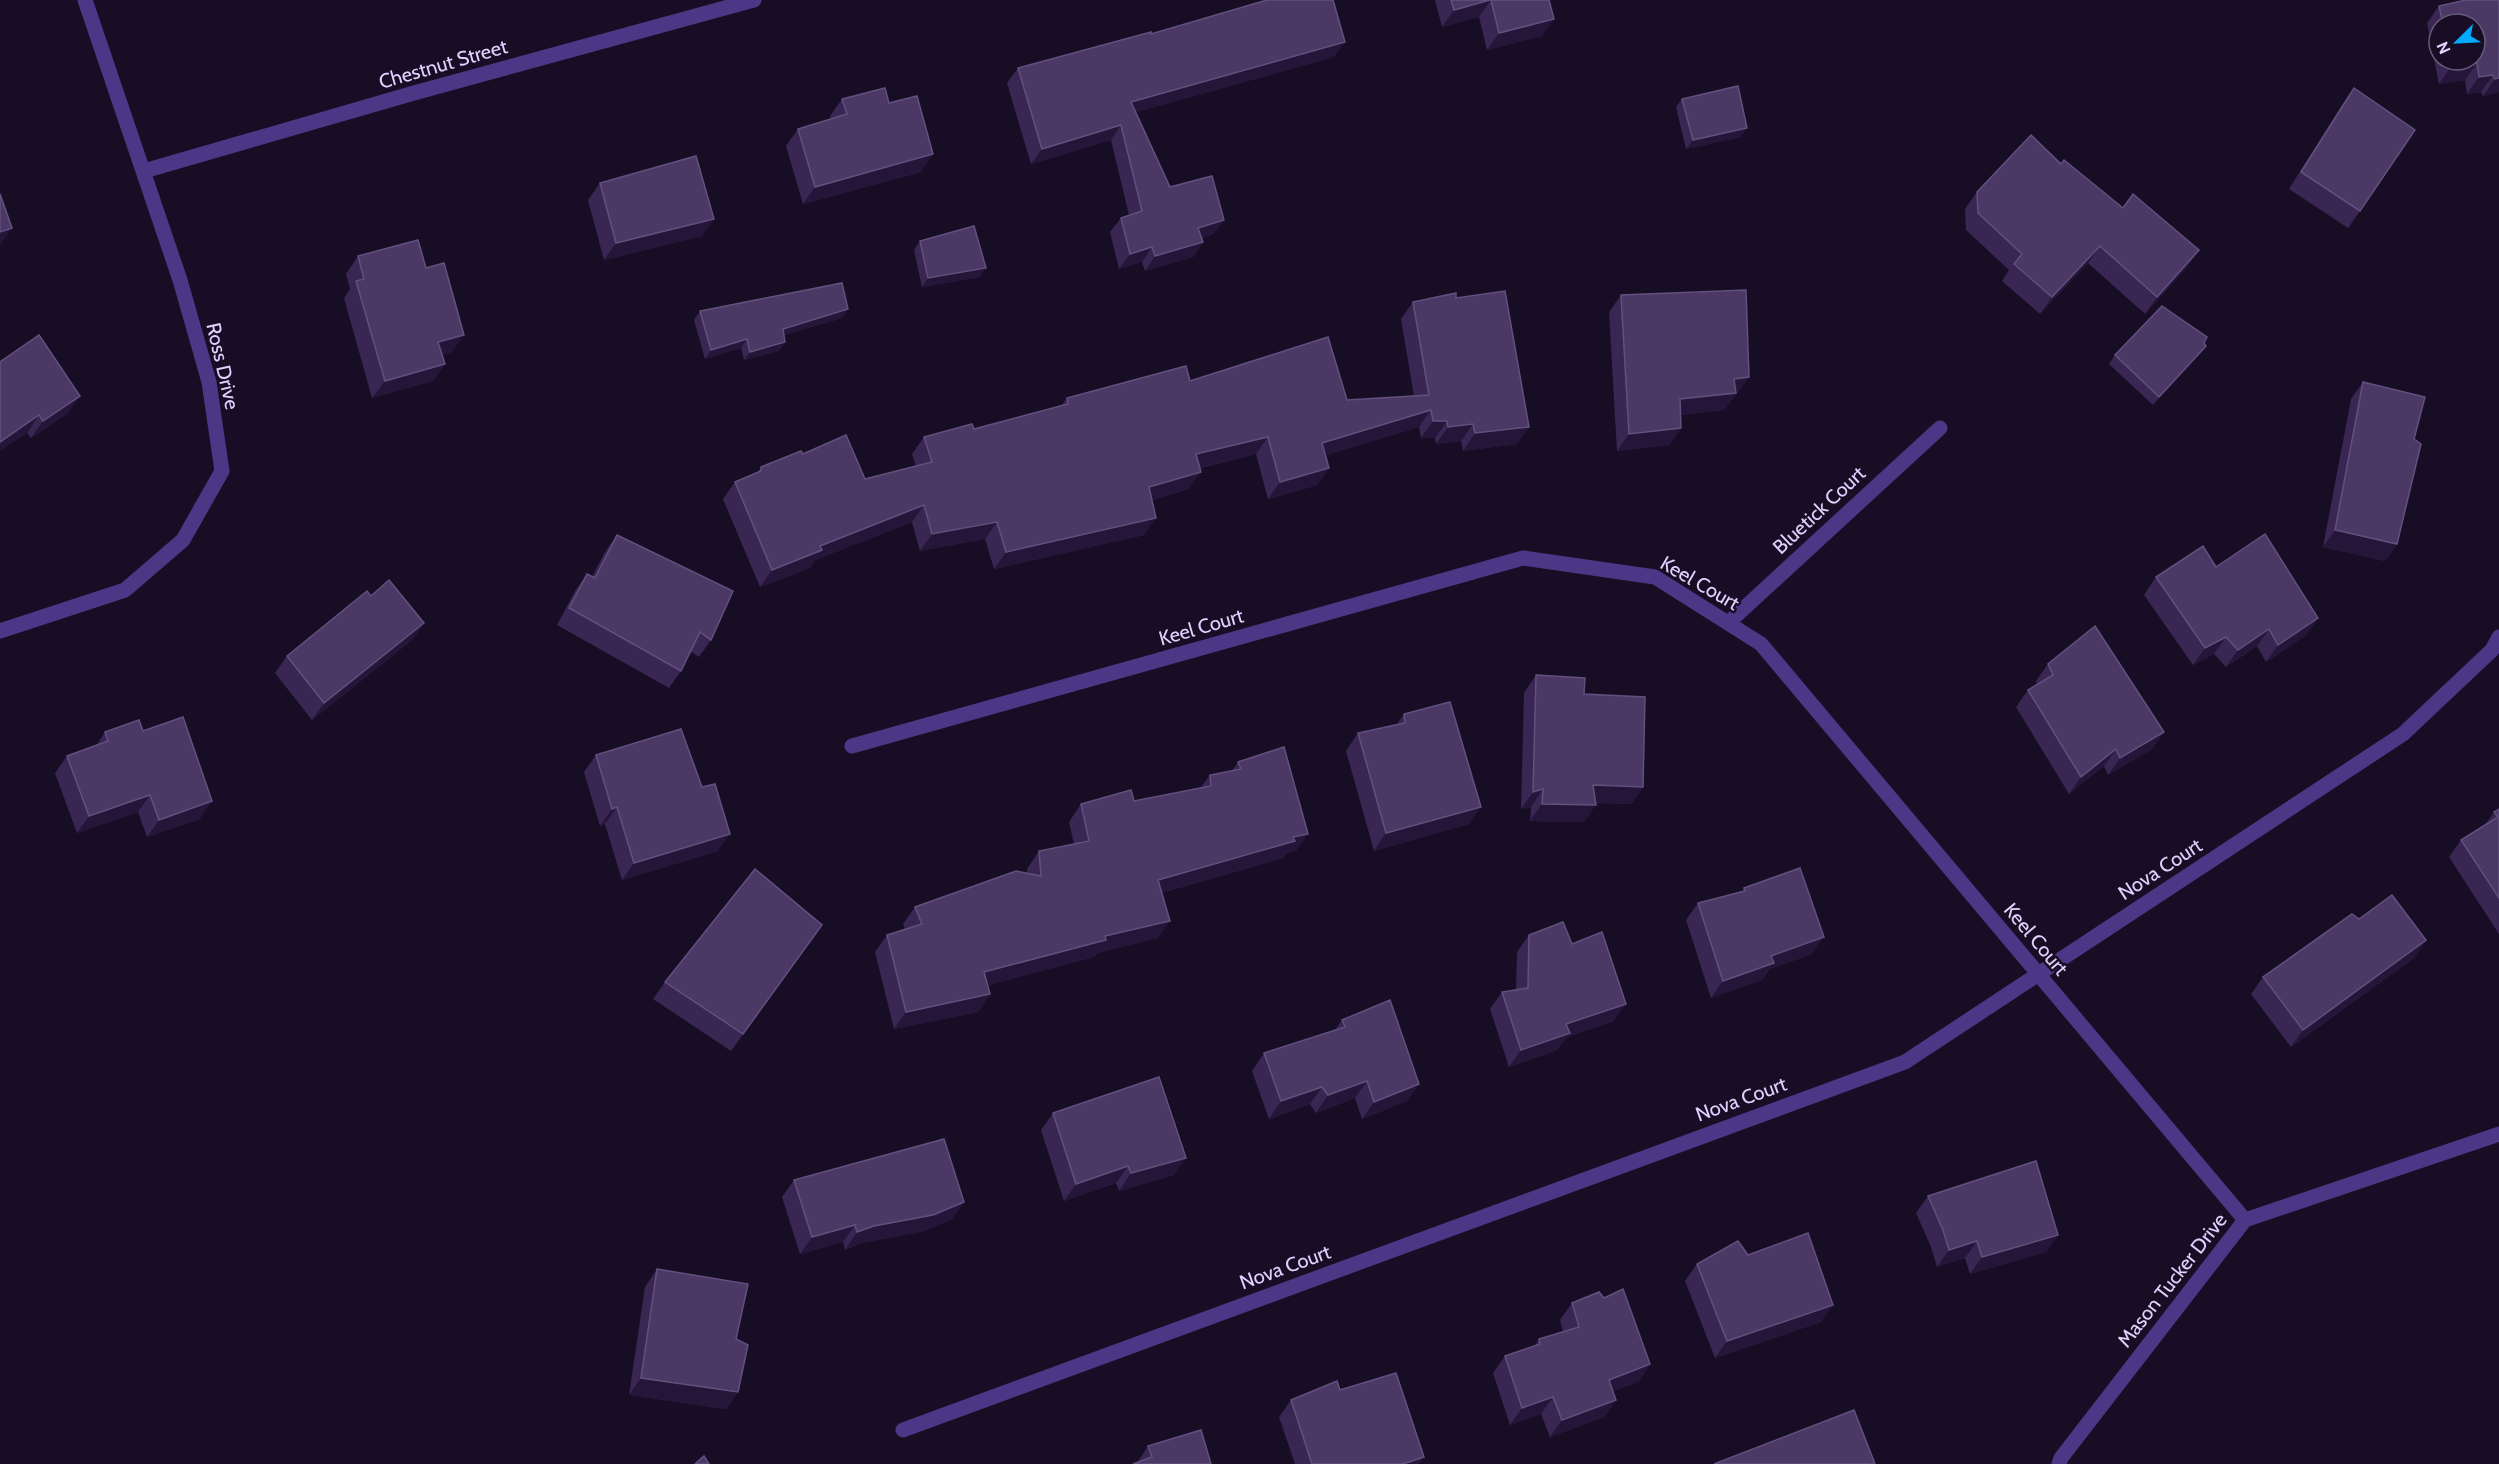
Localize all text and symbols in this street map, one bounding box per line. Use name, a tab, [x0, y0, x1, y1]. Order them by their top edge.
north arrow	[2427, 12, 2487, 72]
street label: Chestnut Street	[376, 34, 510, 94]
text: N	[2433, 39, 2455, 57]
street label: Ross Drive	[201, 320, 245, 412]
street label: Bluetick Court	[1768, 461, 1870, 559]
street label: Keel Court	[1656, 551, 1744, 615]
street label: Keel Court	[1156, 603, 1246, 651]
street label: Nova Court	[2114, 833, 2207, 905]
street label: Keel Court	[1999, 898, 2073, 980]
street label: Nova Court	[1692, 1071, 1790, 1127]
street label: Mason Tucker Drive	[2112, 1208, 2232, 1352]
street label: Nova Court	[1236, 1239, 1334, 1295]

